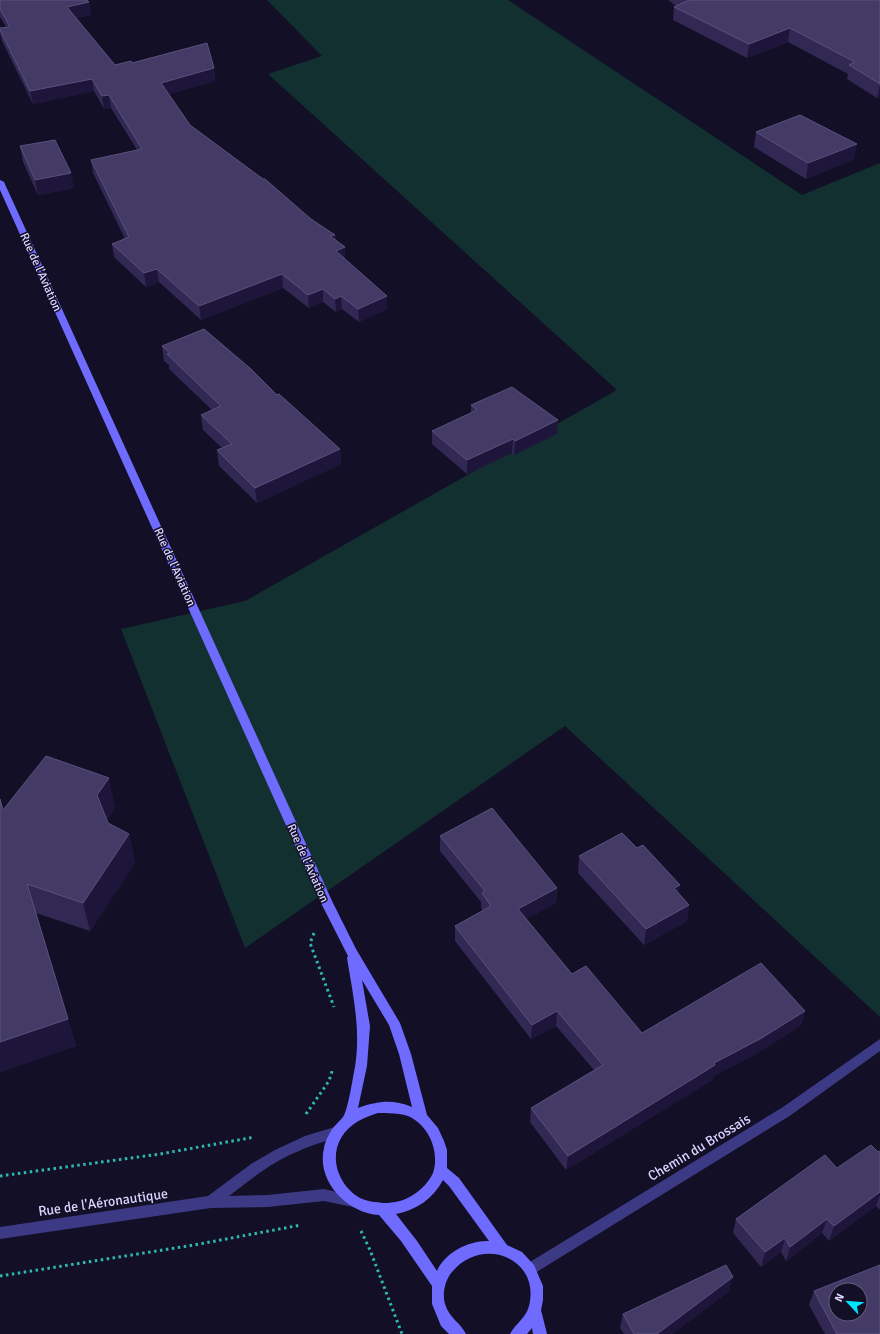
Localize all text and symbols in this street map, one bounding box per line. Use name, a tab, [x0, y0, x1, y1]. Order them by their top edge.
street label: Rue de l'Aviation	[16, 230, 65, 314]
street label: Rue de l'Aviation	[150, 525, 199, 609]
street label: Rue de l'Aviation	[283, 821, 332, 905]
street label: Chemin du Brossais	[645, 1110, 754, 1185]
street label: Rue de l'Aéronautique	[37, 1185, 169, 1220]
north arrow	[828, 1282, 868, 1322]
text: N	[832, 1292, 847, 1304]

